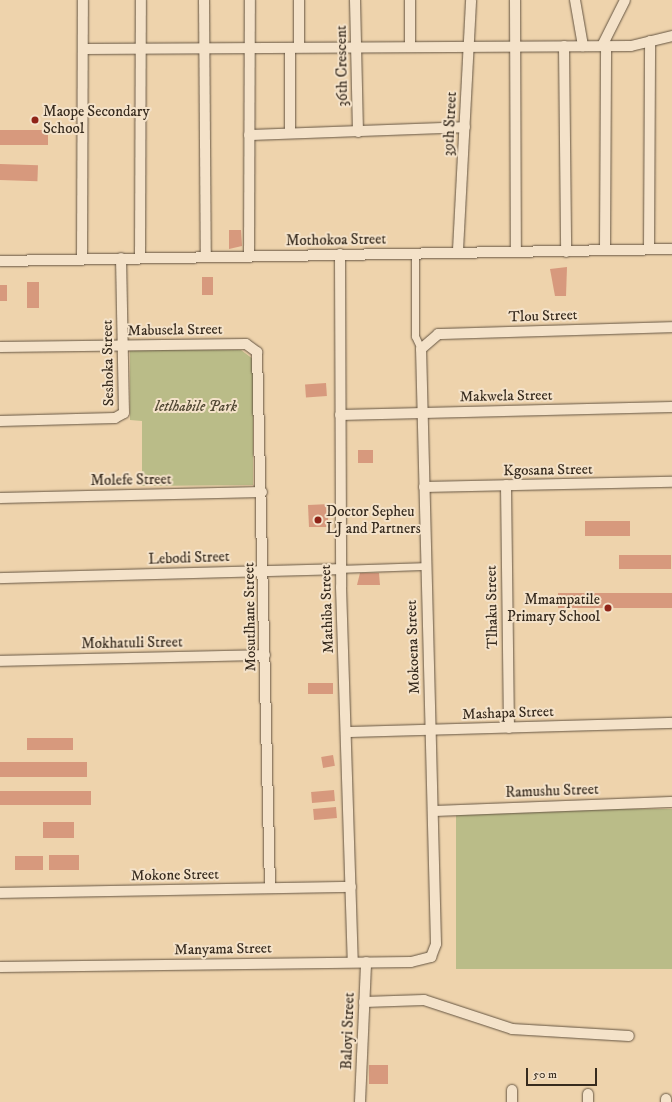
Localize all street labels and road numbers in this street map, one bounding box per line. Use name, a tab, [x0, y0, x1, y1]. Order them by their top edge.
street label: 36th Crescent	[332, 25, 352, 107]
street label: 39th Street	[439, 91, 461, 157]
street label: Mothokoa Street	[286, 230, 386, 250]
street label: Tlou Street	[508, 306, 578, 326]
street label: Seshoka Street	[98, 320, 118, 406]
street label: Mabusela Street	[127, 320, 223, 340]
street label: Makwela Street	[459, 386, 553, 406]
street label: Kgosana Street	[503, 460, 593, 480]
street label: Molefe Street	[90, 470, 172, 490]
street label: Lebodi Street	[148, 548, 230, 568]
street label: Mosutlhane Street	[240, 562, 260, 672]
street label: Mathiba Street	[316, 564, 338, 654]
street label: Tlhaku Street	[482, 565, 502, 649]
street label: Mokoena Street	[402, 599, 424, 695]
street label: Mokhatuli Street	[81, 633, 183, 653]
street label: Mashapa Street	[462, 702, 554, 724]
street label: Ramushu Street	[505, 780, 599, 802]
street label: Mokone Street	[131, 865, 219, 885]
street label: Manyama Street	[174, 939, 272, 959]
street label: Baloyi Street	[338, 992, 358, 1070]

